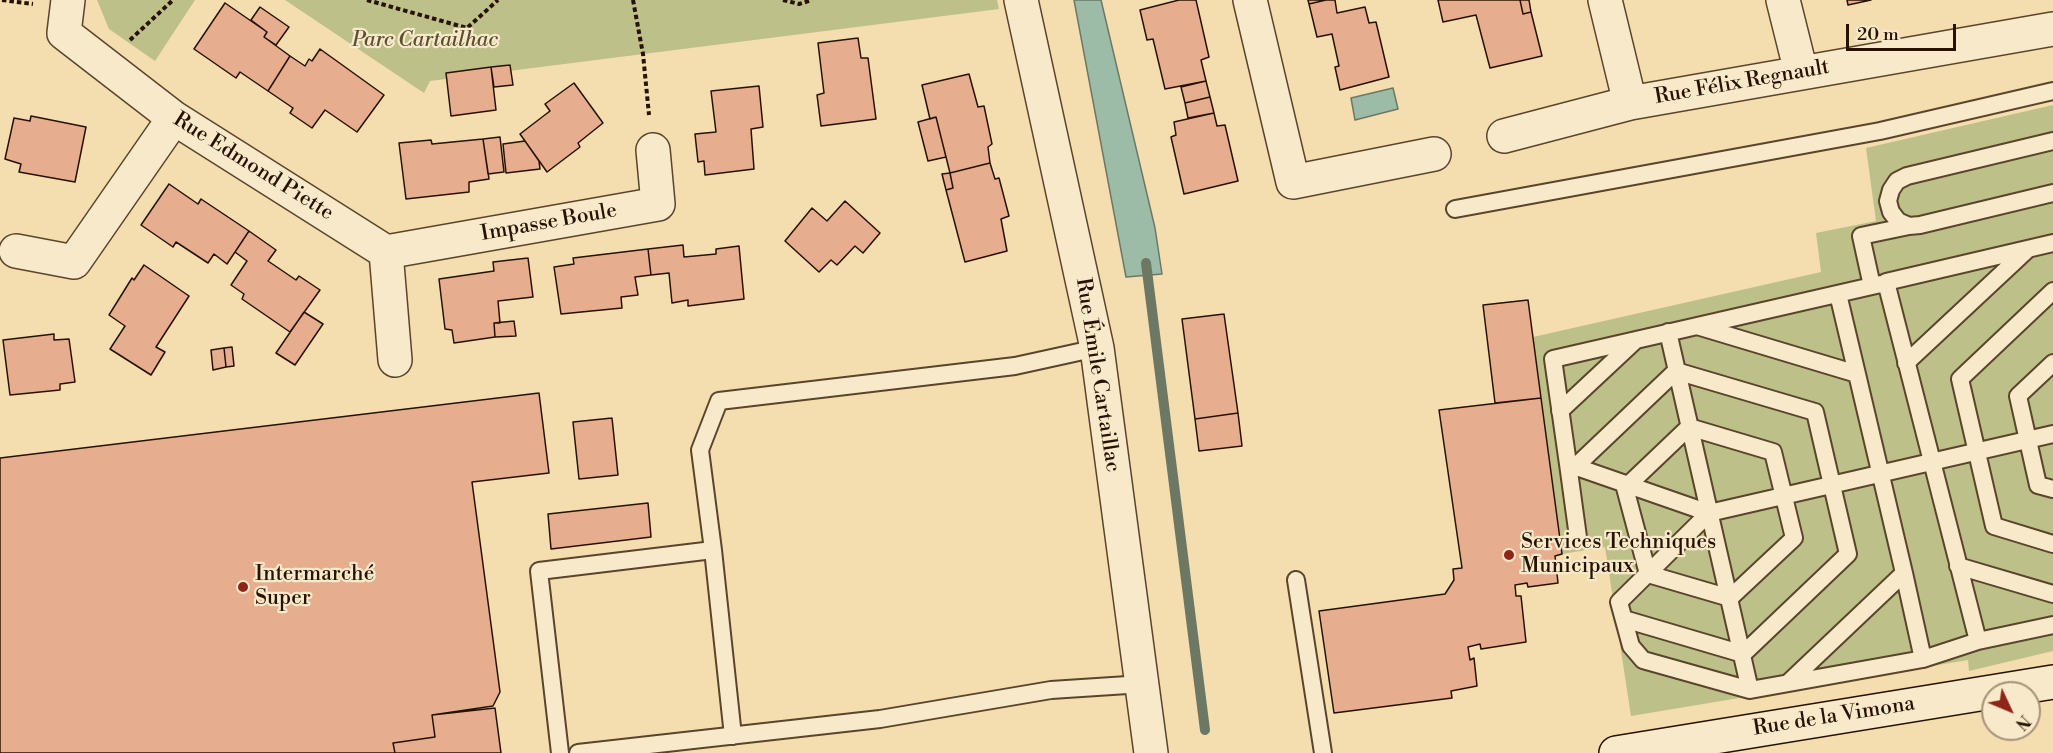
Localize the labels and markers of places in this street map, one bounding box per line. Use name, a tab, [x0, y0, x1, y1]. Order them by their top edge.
place label: Services Techniques Municipaux	[1521, 530, 1716, 580]
marker: Services Techniques Municipaux	[1502, 548, 1516, 562]
place label: Intermarché Super	[255, 562, 374, 612]
marker: Intermarché Super	[236, 580, 250, 594]

